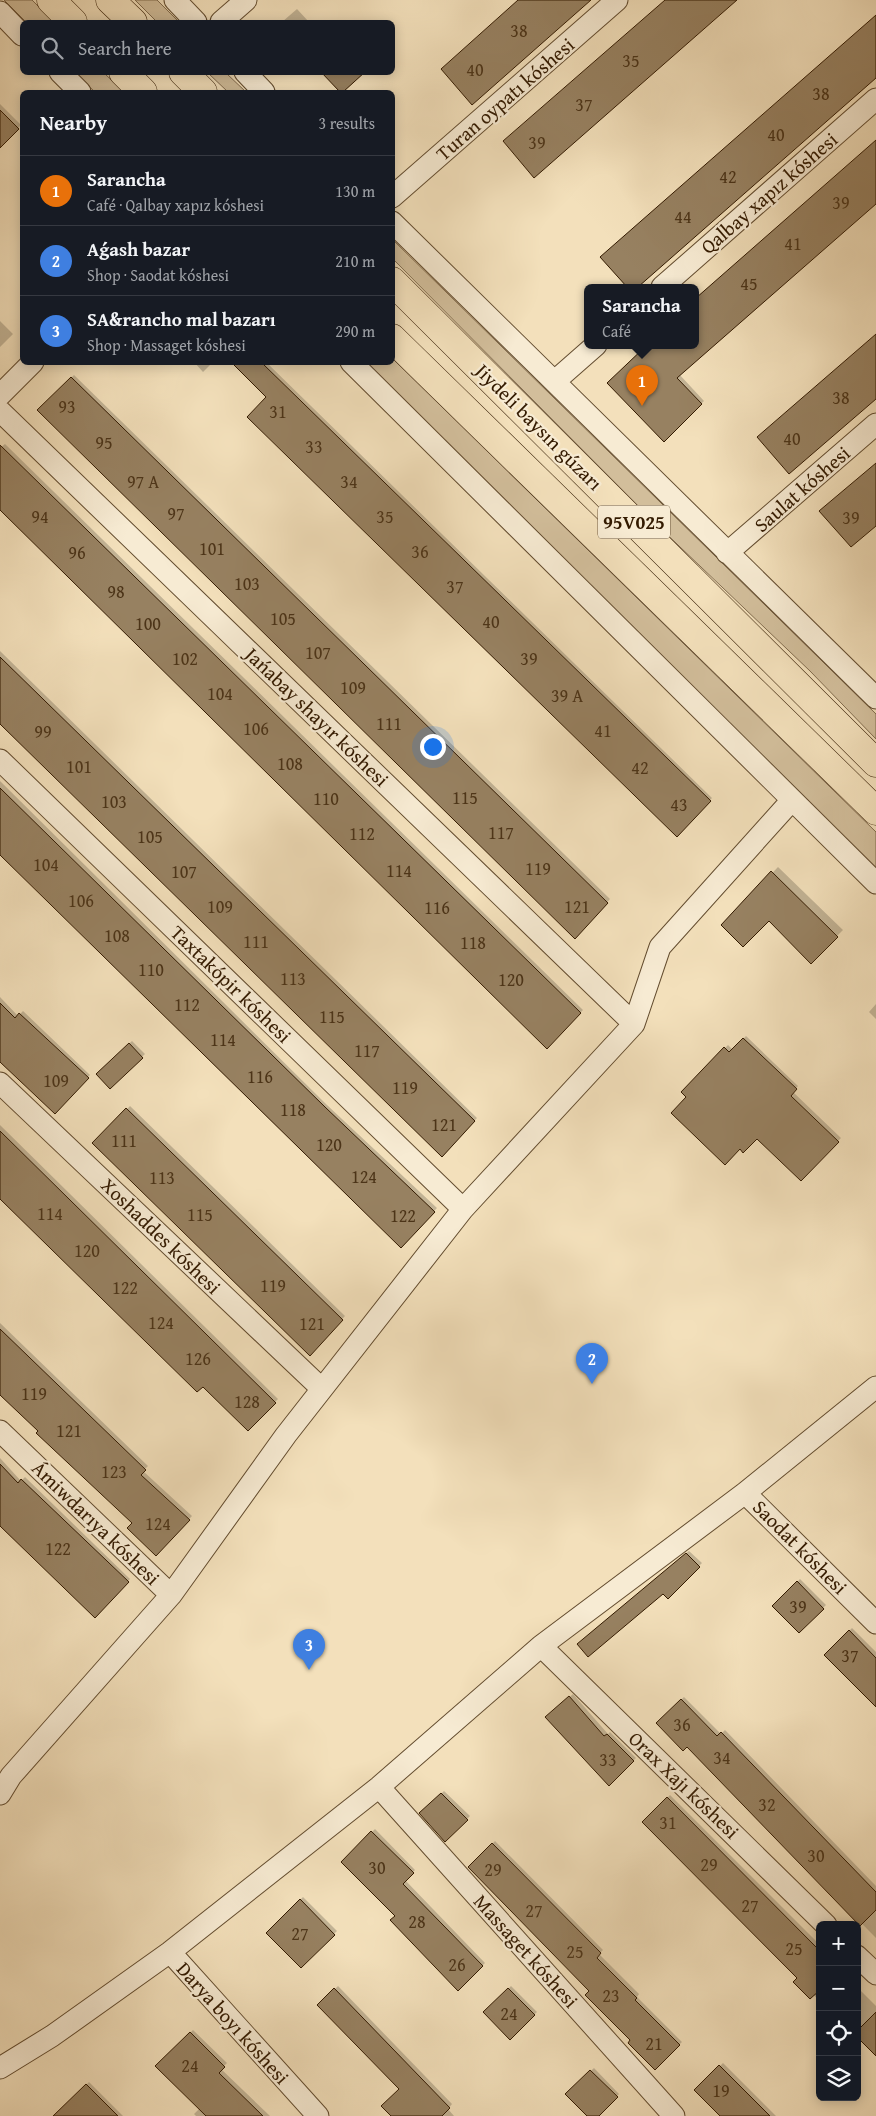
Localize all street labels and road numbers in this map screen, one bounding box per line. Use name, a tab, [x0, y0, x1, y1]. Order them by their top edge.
street label: Turan oypatı kóshesi	[429, 30, 581, 167]
street label: Qalbay xapız kóshesi	[694, 125, 844, 260]
street label: Jiydeli baysın gúzarı	[467, 354, 610, 497]
street label: Saulat kóshesi	[747, 438, 856, 539]
road number: 95V025	[598, 506, 670, 538]
street label: Jańabay shayır kóshesi	[237, 638, 396, 793]
street label: Taxtakópir kóshesi	[164, 918, 299, 1049]
street label: Xoshaddes kóshesi	[95, 1171, 228, 1301]
street label: Ámiwdarıya kóshesi	[26, 1454, 167, 1592]
street label: Saodat kóshesi	[746, 1493, 855, 1601]
street label: Orax Xajı kóshesi	[622, 1724, 746, 1845]
street label: Massaget kóshesi	[467, 1887, 586, 2014]
street label: Darya boyı kóshesi	[170, 1955, 297, 2091]

